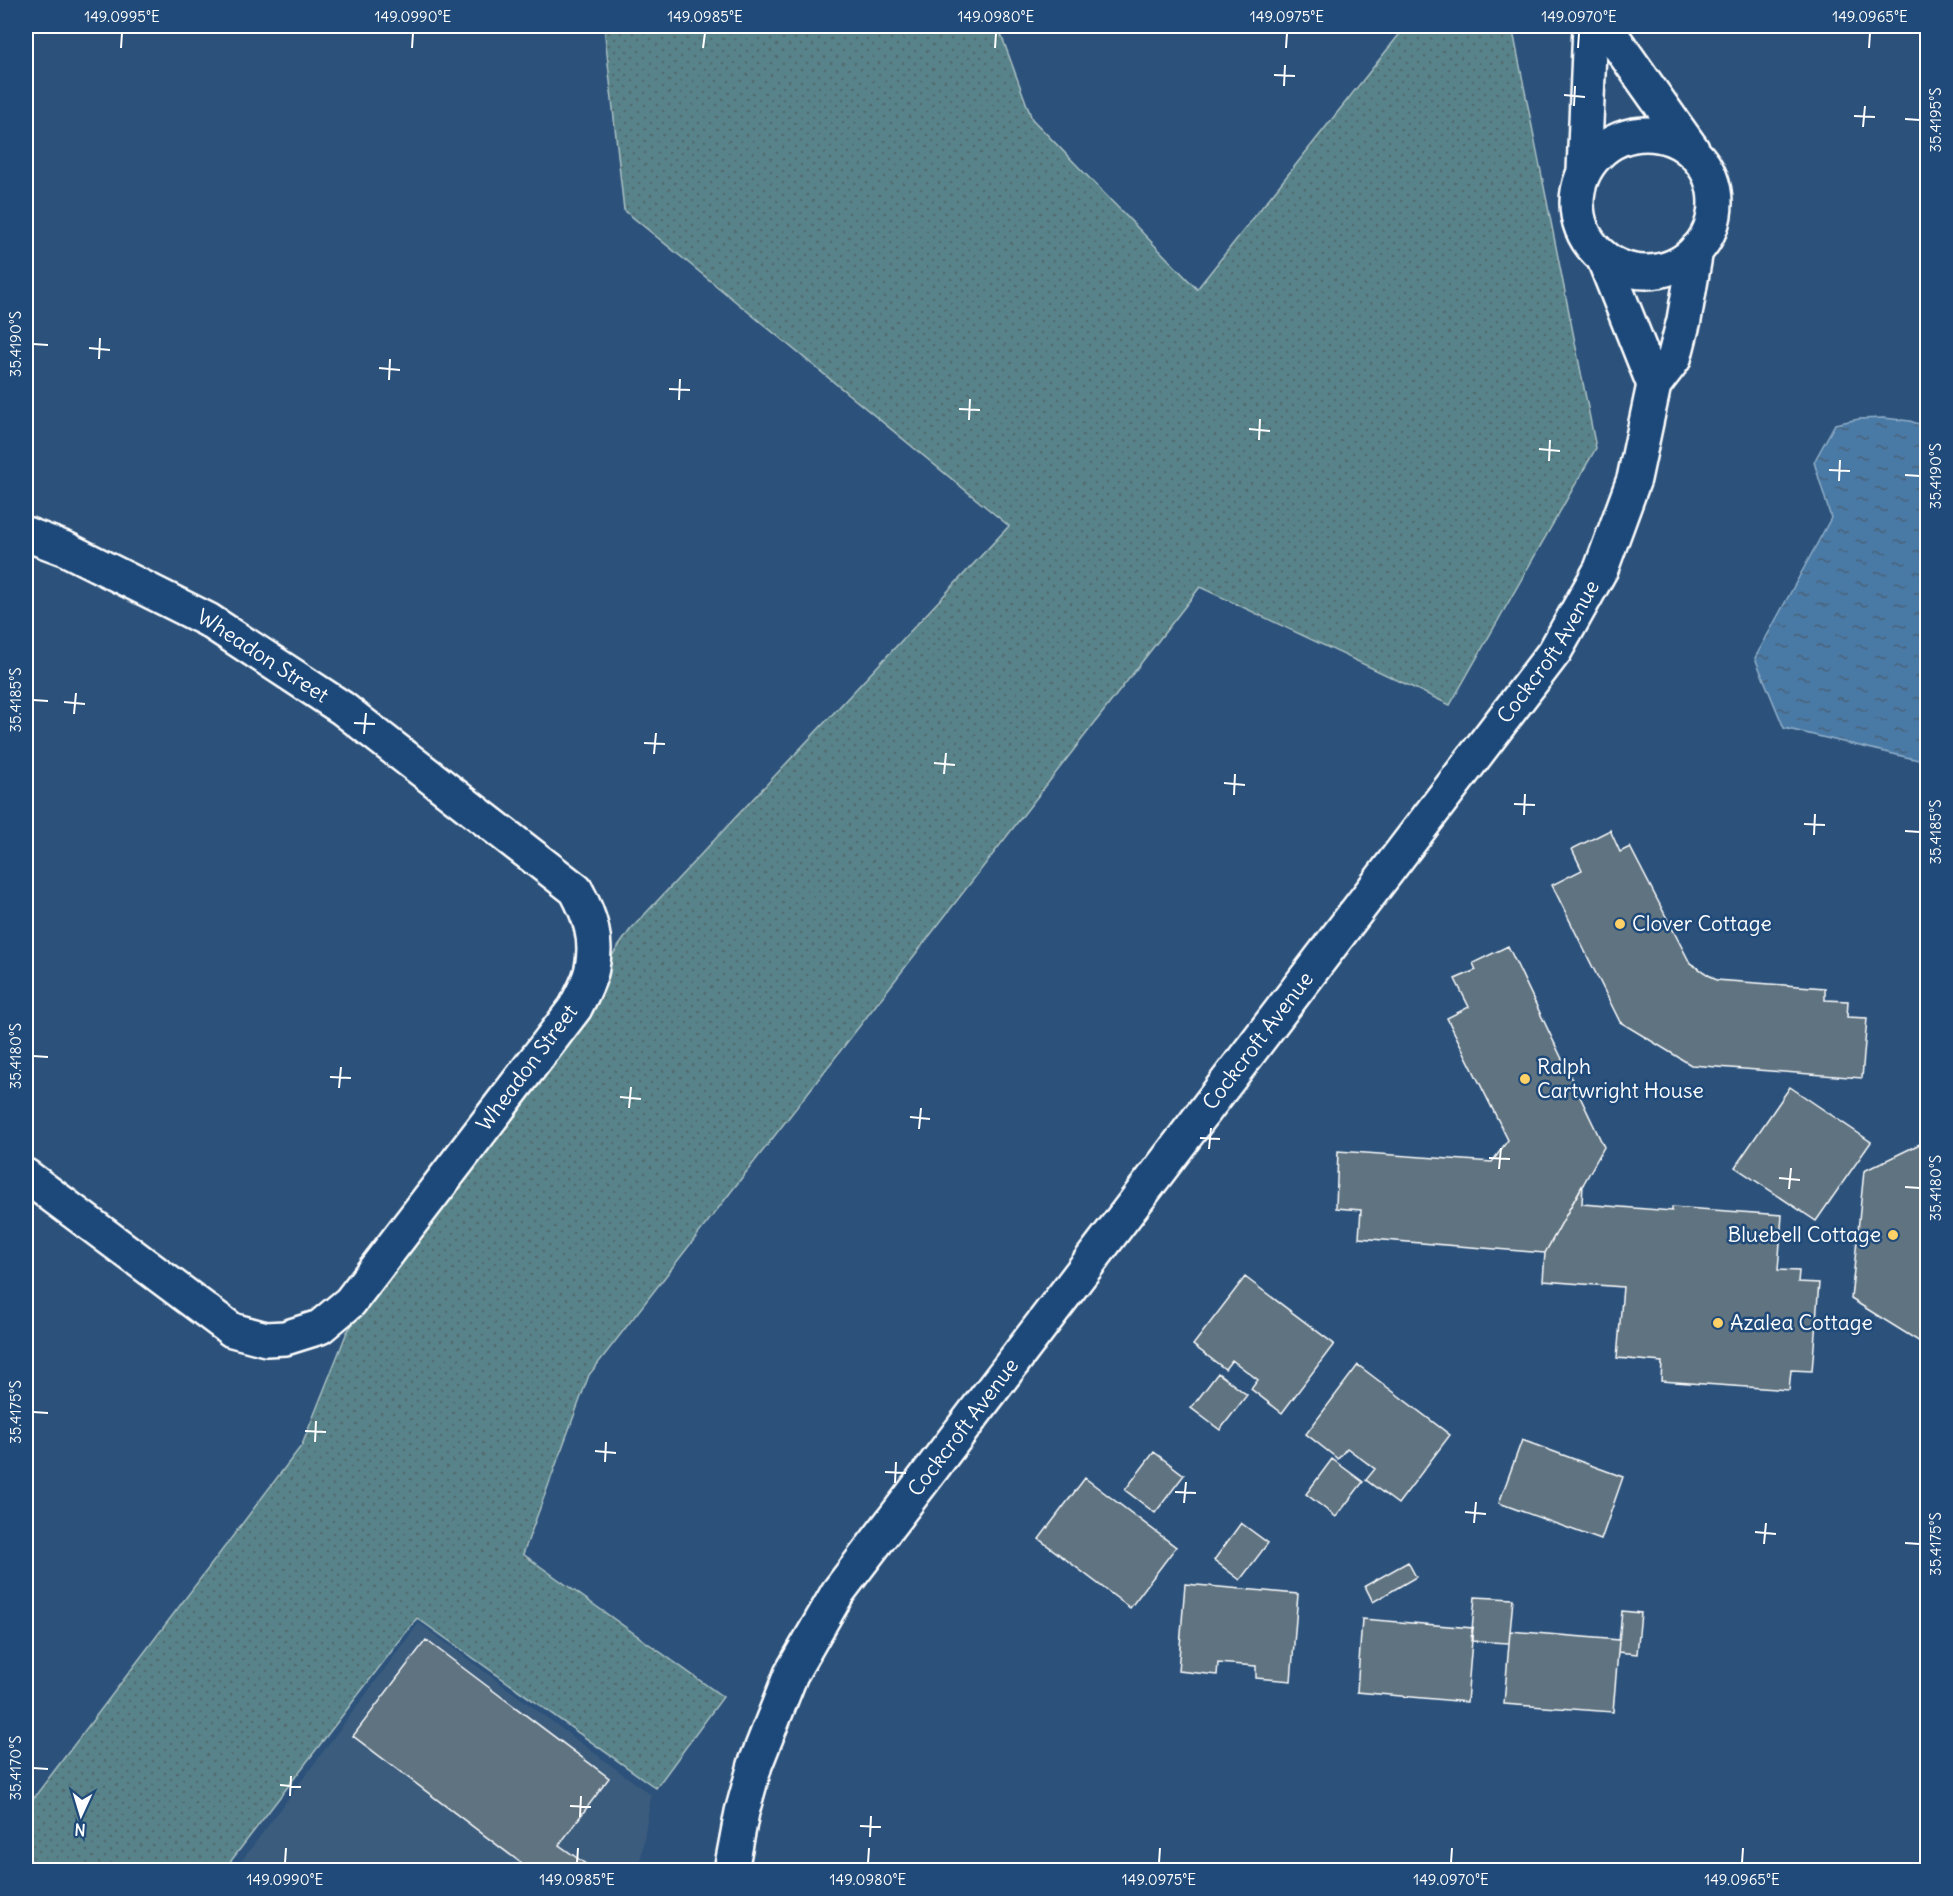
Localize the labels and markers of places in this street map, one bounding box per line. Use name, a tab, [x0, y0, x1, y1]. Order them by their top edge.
place label: Clover Cottage	[1632, 910, 1772, 937]
marker: Clover Cottage	[1613, 917, 1627, 931]
place label: Ralph Cartwright House	[1537, 1053, 1704, 1104]
marker: Ralph Cartwright House	[1518, 1072, 1532, 1086]
place label: Bluebell Cottage	[1727, 1221, 1881, 1248]
marker: Bluebell Cottage	[1886, 1228, 1900, 1242]
place label: Azalea Cottage	[1730, 1309, 1873, 1336]
marker: Azalea Cottage	[1711, 1316, 1725, 1330]

